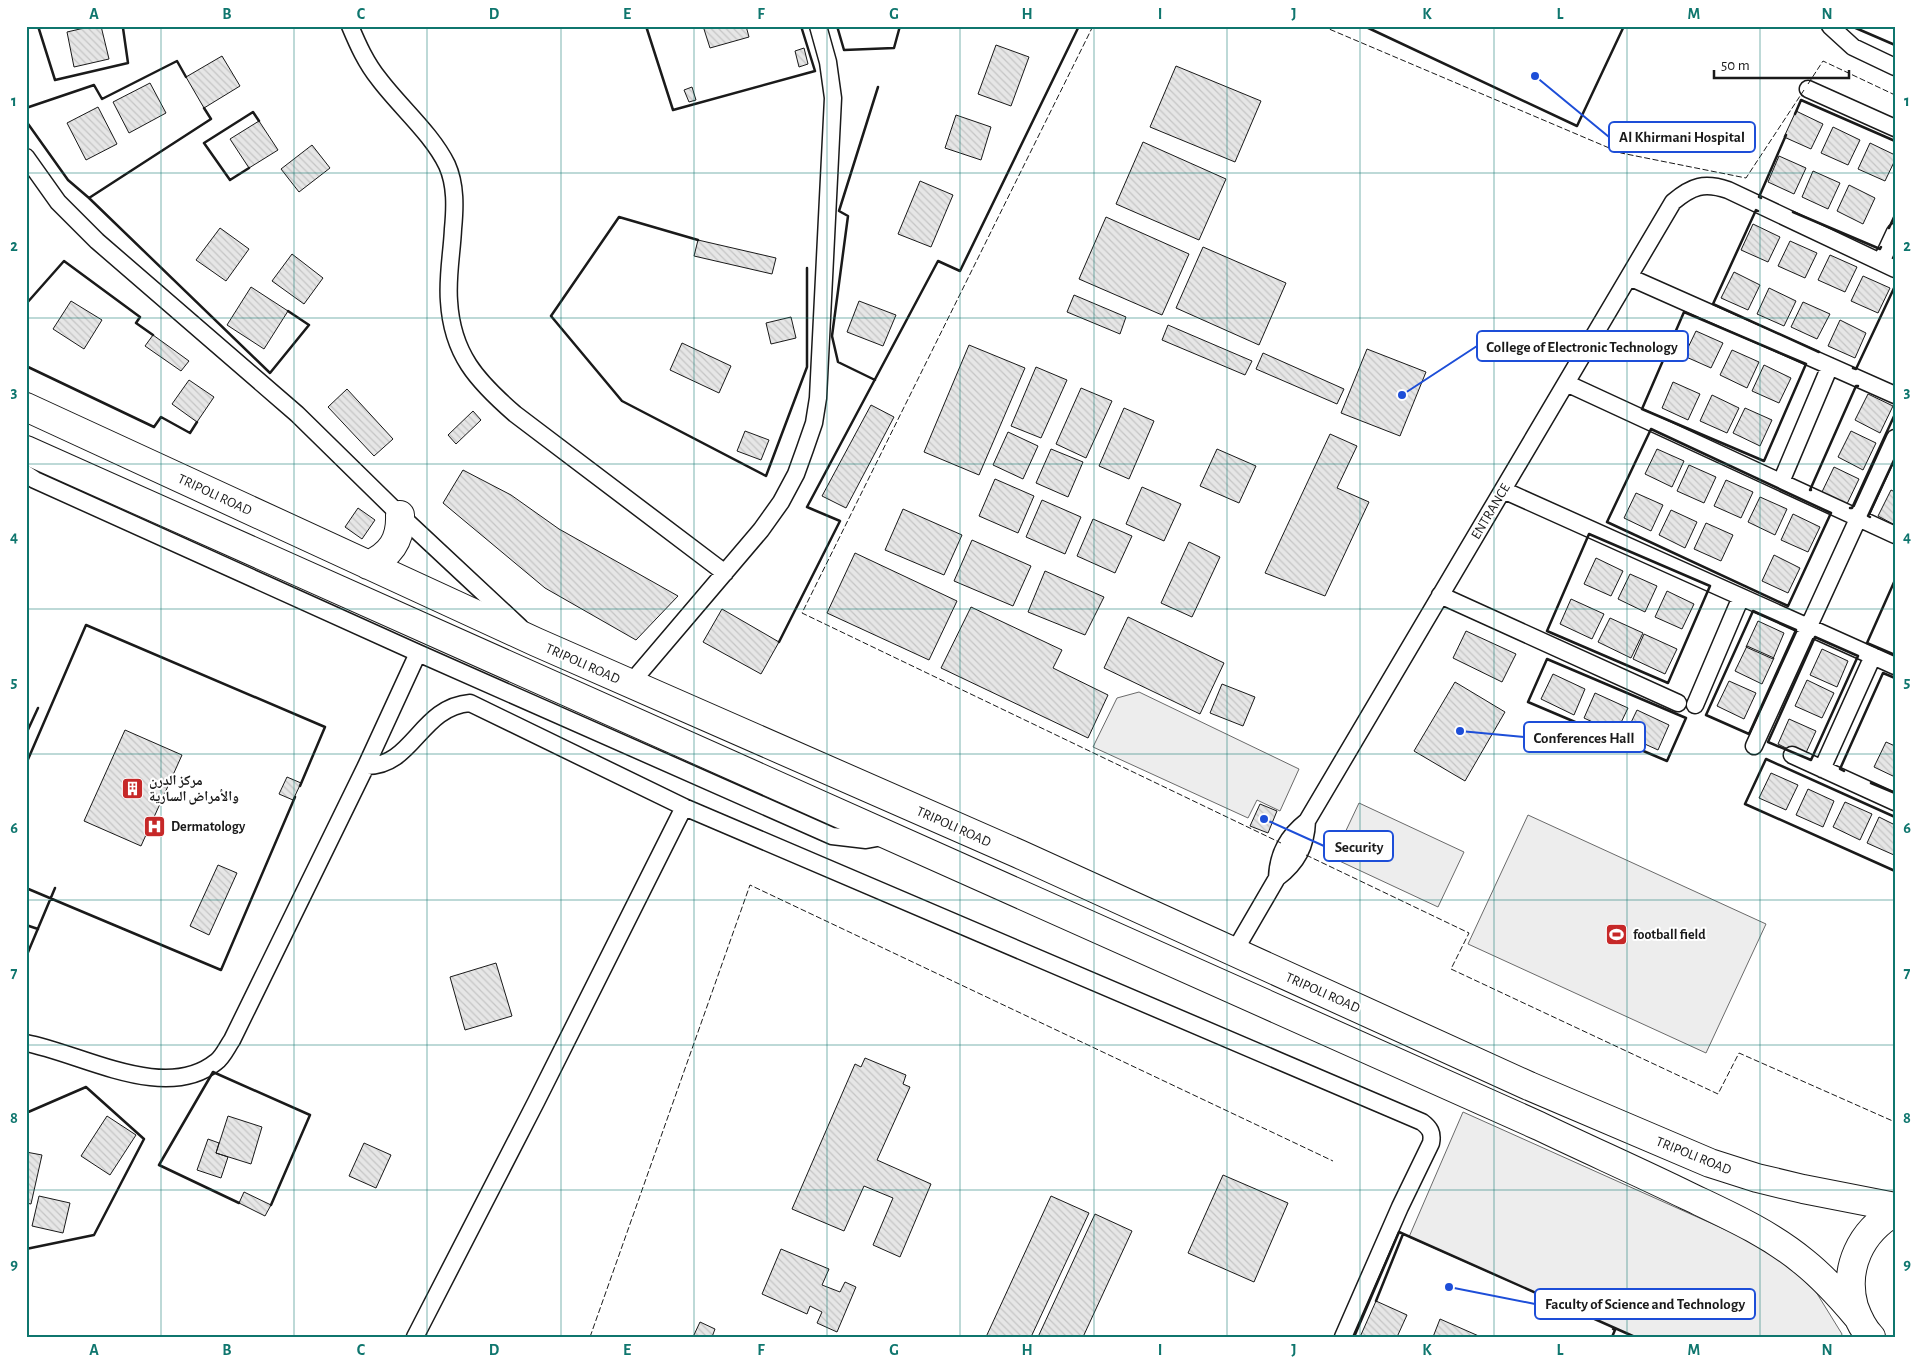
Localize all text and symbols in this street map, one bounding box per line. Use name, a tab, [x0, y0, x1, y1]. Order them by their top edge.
text: A	[89, 6, 99, 22]
text: B	[222, 6, 232, 22]
text: C	[357, 6, 366, 22]
text: D	[489, 6, 500, 22]
text: E	[623, 6, 631, 22]
text: F	[757, 6, 765, 22]
text: G	[889, 6, 899, 22]
text: H	[1021, 6, 1033, 22]
text: I	[1158, 6, 1162, 22]
text: J	[1291, 6, 1297, 22]
text: K	[1422, 6, 1432, 22]
text: L	[1557, 6, 1564, 22]
text: M	[1688, 6, 1700, 22]
text: N	[1821, 6, 1833, 22]
scale bar	[1714, 48, 1848, 80]
text: 50 m	[1721, 58, 1750, 73]
text: 1	[11, 93, 17, 109]
text: 1	[1904, 93, 1910, 109]
callout: Al Khirmani Hospital	[1609, 122, 1755, 152]
text: Al Khirmani Hospital	[1619, 130, 1745, 145]
text: 2	[10, 238, 18, 254]
text: 2	[1903, 238, 1911, 254]
callout: College of Electronic Technology	[1477, 331, 1688, 361]
text: College of Electronic Technology	[1486, 340, 1678, 355]
text: 3	[11, 384, 18, 400]
text: 3	[1904, 384, 1911, 400]
street label: TRIPOLI ROAD	[175, 472, 254, 518]
street label: ENTRANCE	[1469, 481, 1513, 542]
text: 4	[10, 529, 18, 545]
text: 4	[1903, 529, 1911, 545]
street label: TRIPOLI ROAD	[543, 641, 622, 687]
text: 5	[11, 674, 18, 690]
text: 5	[1904, 674, 1911, 690]
callout: Conferences Hall	[1524, 722, 1645, 752]
text: Conferences Hall	[1534, 731, 1634, 746]
place label: مركز الدرن والأمراض السارية	[149, 774, 239, 805]
building icon: مركز الدرن والأمراض السارية	[121, 776, 145, 800]
street label: TRIPOLI ROAD	[914, 804, 993, 850]
hospital icon: Dermatology	[143, 814, 167, 838]
text: 6	[10, 820, 18, 836]
place label: Dermatology	[171, 820, 246, 834]
text: 6	[1903, 820, 1911, 836]
callout: Security	[1324, 831, 1393, 861]
text: Security	[1335, 840, 1384, 855]
sports icon: football field	[1605, 922, 1629, 946]
place label: football field	[1633, 928, 1706, 942]
text: 7	[11, 965, 18, 981]
text: 7	[1904, 965, 1911, 981]
street label: TRIPOLI ROAD	[1283, 970, 1362, 1016]
text: 8	[10, 1110, 18, 1126]
text: 8	[1903, 1110, 1911, 1126]
street label: TRIPOLI ROAD	[1654, 1134, 1733, 1177]
text: 9	[10, 1256, 18, 1272]
text: 9	[1903, 1256, 1911, 1272]
callout: Faculty of Science and Technology	[1535, 1289, 1755, 1319]
text: Faculty of Science and Technology	[1545, 1297, 1745, 1312]
text: A	[89, 1342, 99, 1358]
text: B	[222, 1342, 232, 1358]
text: C	[357, 1342, 366, 1358]
text: D	[489, 1342, 500, 1358]
text: E	[623, 1342, 631, 1358]
text: F	[757, 1342, 765, 1358]
text: G	[889, 1342, 899, 1358]
text: H	[1021, 1342, 1033, 1358]
text: I	[1158, 1342, 1162, 1358]
text: J	[1291, 1342, 1297, 1358]
text: K	[1422, 1342, 1432, 1358]
text: L	[1557, 1342, 1564, 1358]
text: M	[1688, 1342, 1700, 1358]
text: N	[1821, 1342, 1833, 1358]

